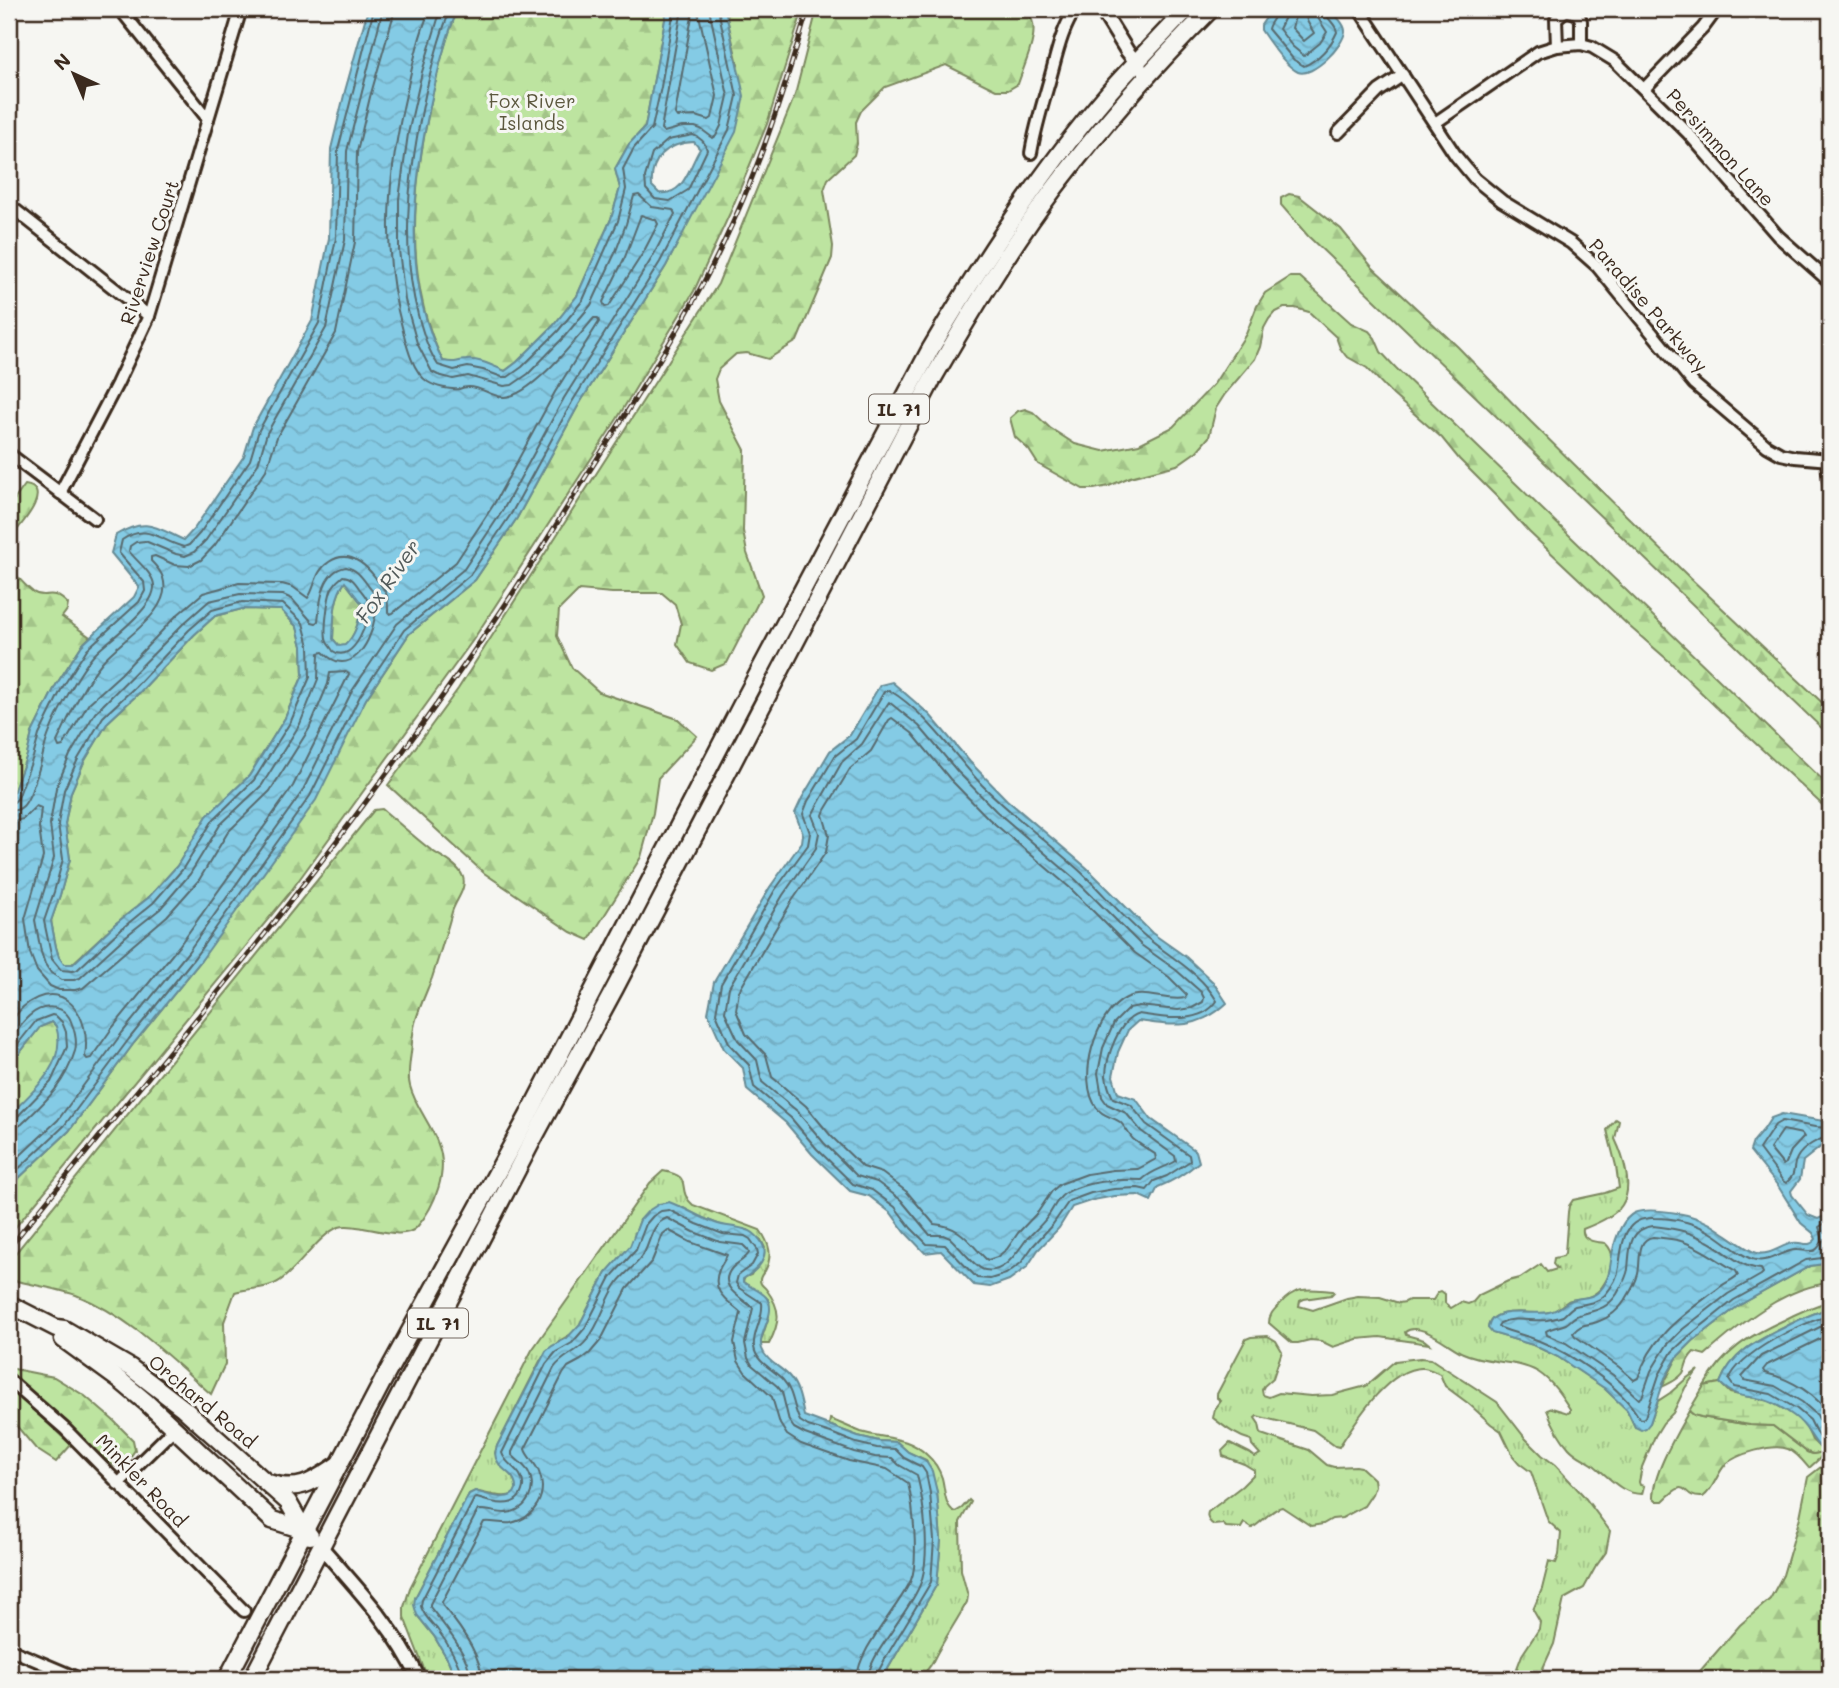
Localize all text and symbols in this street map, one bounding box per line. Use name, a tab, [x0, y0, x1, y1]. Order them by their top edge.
north arrow	[38, 38, 108, 108]
text: N	[48, 47, 76, 75]
street label: Persimmon Lane	[1661, 83, 1781, 211]
park label: Fox River Islands	[489, 88, 575, 135]
street label: Riverview Court	[114, 176, 184, 328]
street label: Paradise Parkway	[1584, 233, 1714, 377]
road number: IL 71	[869, 394, 929, 424]
water label: Fox River	[348, 534, 426, 628]
road number: IL 71	[408, 1308, 468, 1338]
street label: Orchard Road	[144, 1349, 262, 1453]
street label: Minkler Road	[91, 1428, 193, 1532]

